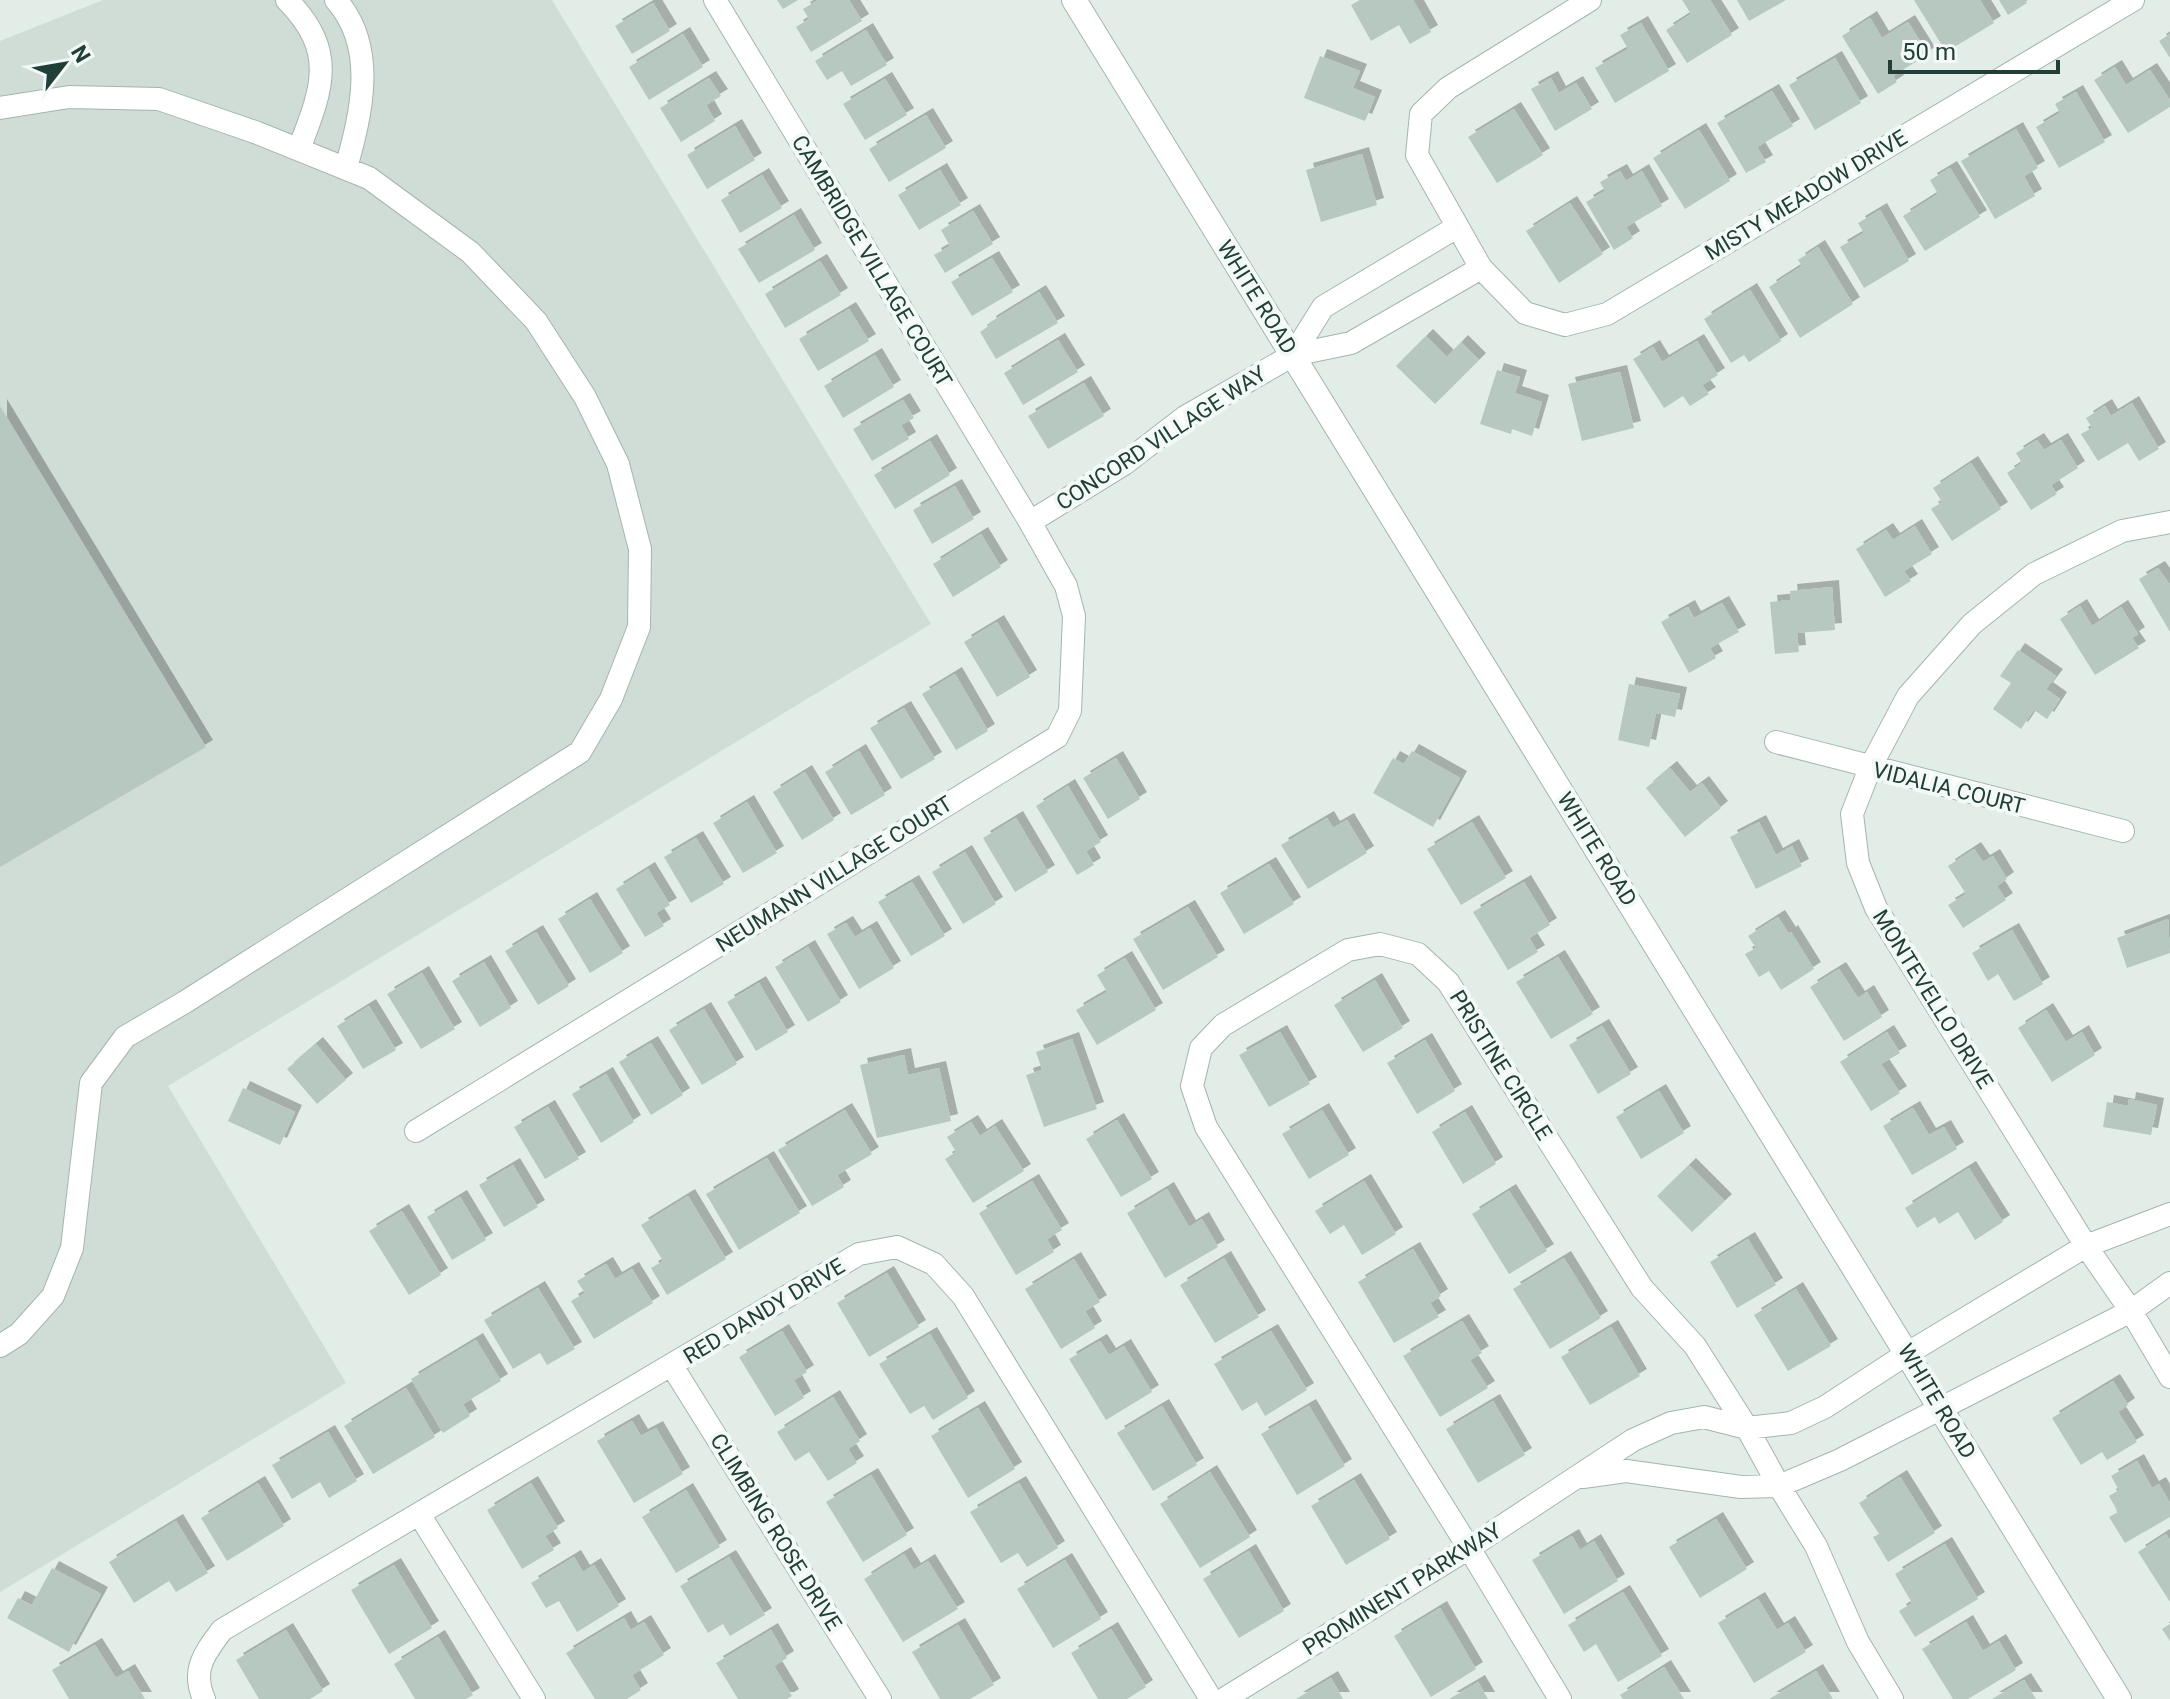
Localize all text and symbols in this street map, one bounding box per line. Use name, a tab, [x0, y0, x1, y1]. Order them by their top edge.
north arrow	[24, 24, 104, 104]
scale bar	[1890, 24, 2058, 74]
text: 50 m	[1902, 38, 1956, 66]
text: N	[66, 41, 95, 67]
street label: MISTY MEADOW DRIVE	[1700, 125, 1912, 265]
street label: CAMBRIDGE VILLAGE COURT	[787, 131, 957, 391]
street label: WHITE ROAD	[1212, 236, 1302, 358]
street label: CONCORD VILLAGE WAY	[1052, 360, 1271, 515]
street label: VIDALIA COURT	[1870, 757, 2028, 819]
street label: WHITE ROAD	[1552, 788, 1642, 910]
street label: NEUMANN VILLAGE COURT	[711, 791, 957, 957]
street label: MONTEVELLO DRIVE	[1868, 905, 1998, 1093]
street label: PRISTINE CIRCLE	[1445, 986, 1557, 1144]
street label: RED DANDY DRIVE	[679, 1253, 849, 1369]
street label: WHITE ROAD	[1893, 1339, 1981, 1463]
street label: CLIMBING ROSE DRIVE	[705, 1429, 847, 1635]
street label: PROMINENT PARKWAY	[1298, 1517, 1506, 1660]

